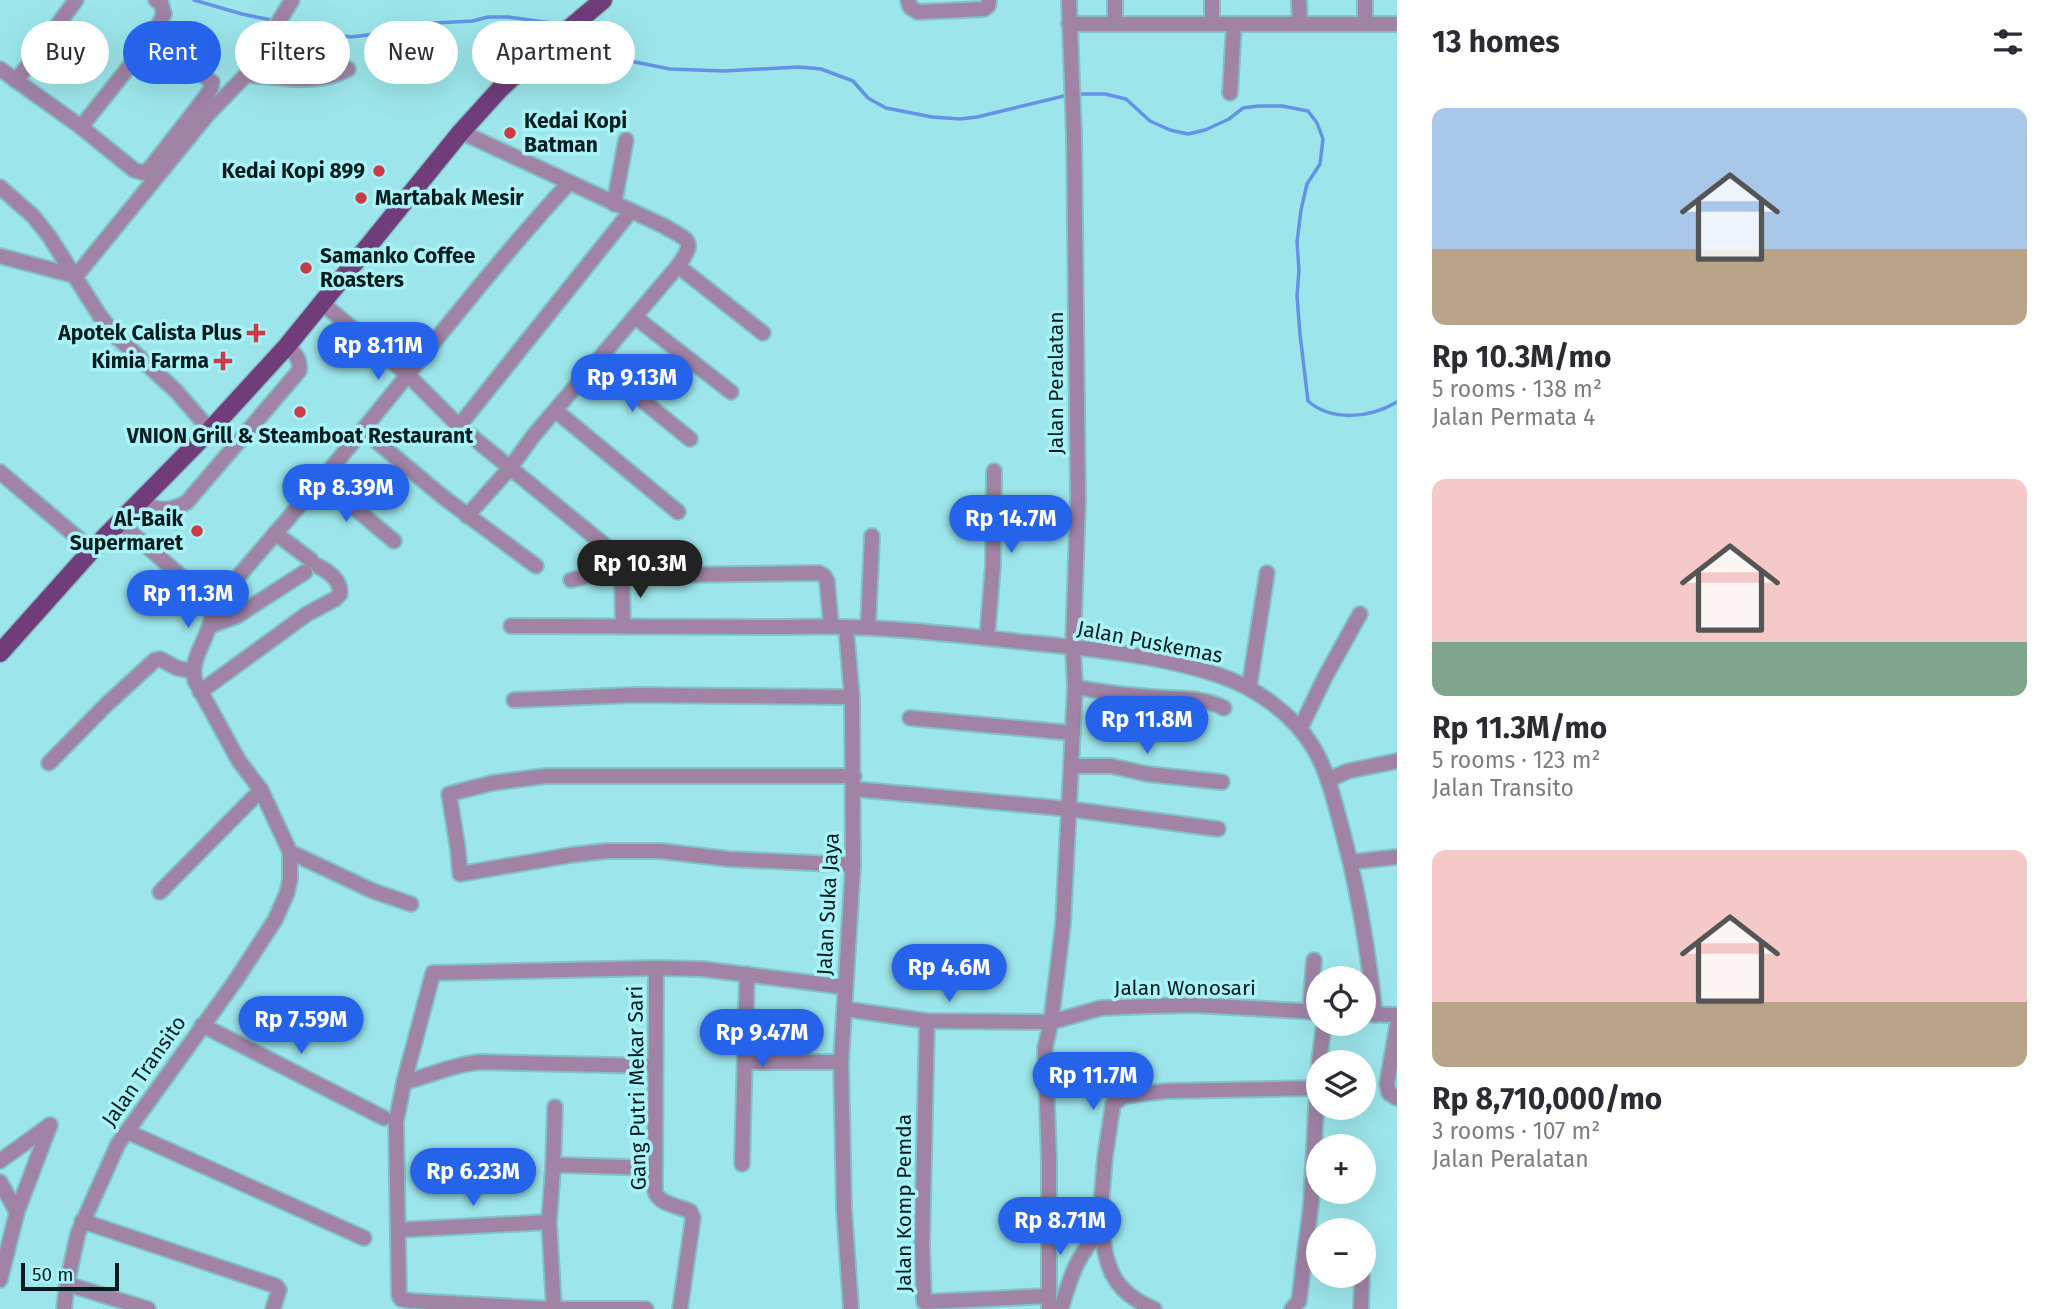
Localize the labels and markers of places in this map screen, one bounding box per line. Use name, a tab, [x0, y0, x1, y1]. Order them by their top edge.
place label: Kedai Kopi Batman	[524, 108, 627, 158]
marker: Kedai Kopi Batman	[502, 125, 518, 141]
place label: Kedai Kopi 899	[221, 158, 365, 184]
marker: Kedai Kopi 899	[371, 163, 387, 179]
place label: Martabak Mesir	[375, 185, 524, 211]
marker: Martabak Mesir	[353, 190, 369, 206]
place label: Samanko Coffee Roasters	[320, 243, 476, 293]
marker: Samanko Coffee Roasters	[298, 260, 314, 276]
place label: Apotek Calista Plus	[57, 320, 242, 346]
pin: Rp 8.11M	[306, 322, 450, 382]
marker: Apotek Calista Plus	[248, 325, 264, 341]
place label: Kimia Farma	[91, 348, 209, 374]
marker: Kimia Farma	[215, 353, 231, 369]
pin: Rp 9.13M	[560, 354, 704, 414]
marker: VNION Grill & Steamboat Restaurant	[292, 404, 308, 420]
place label: VNION Grill & Steamboat Restaurant	[126, 423, 474, 449]
pin: Rp 8.39M	[274, 464, 418, 524]
pin: Rp 14.7M	[939, 496, 1083, 555]
place label: Al-Baik Supermaret	[70, 506, 184, 556]
marker: Al-Baik Supermaret	[189, 523, 205, 539]
pin: Rp 10.3M	[568, 540, 712, 600]
pin: Rp 11.3M	[116, 570, 260, 630]
pin: Rp 11.8M	[1075, 696, 1219, 756]
pin: Rp 4.6M	[884, 944, 1014, 1004]
pin: Rp 7.59M	[229, 996, 373, 1056]
pin: Rp 9.47M	[690, 1010, 834, 1069]
pin: Rp 11.7M	[1021, 1052, 1165, 1112]
pin: Rp 6.23M	[401, 1148, 545, 1208]
pin: Rp 8.71M	[988, 1198, 1132, 1257]

